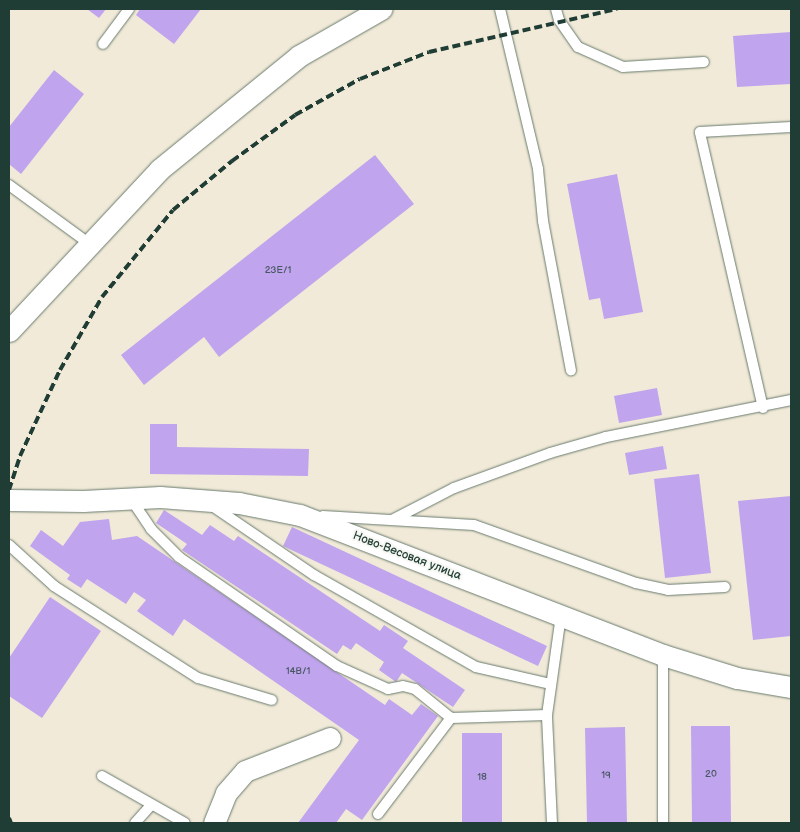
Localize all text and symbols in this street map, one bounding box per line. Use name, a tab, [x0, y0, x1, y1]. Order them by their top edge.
house number: 23Е/1	[265, 265, 291, 277]
street label: Ново-Весовая улица	[351, 529, 463, 583]
house number: 14В/1	[286, 666, 310, 678]
house number: 20	[705, 769, 717, 781]
house number: 19	[601, 770, 611, 782]
house number: 18	[477, 772, 487, 784]

